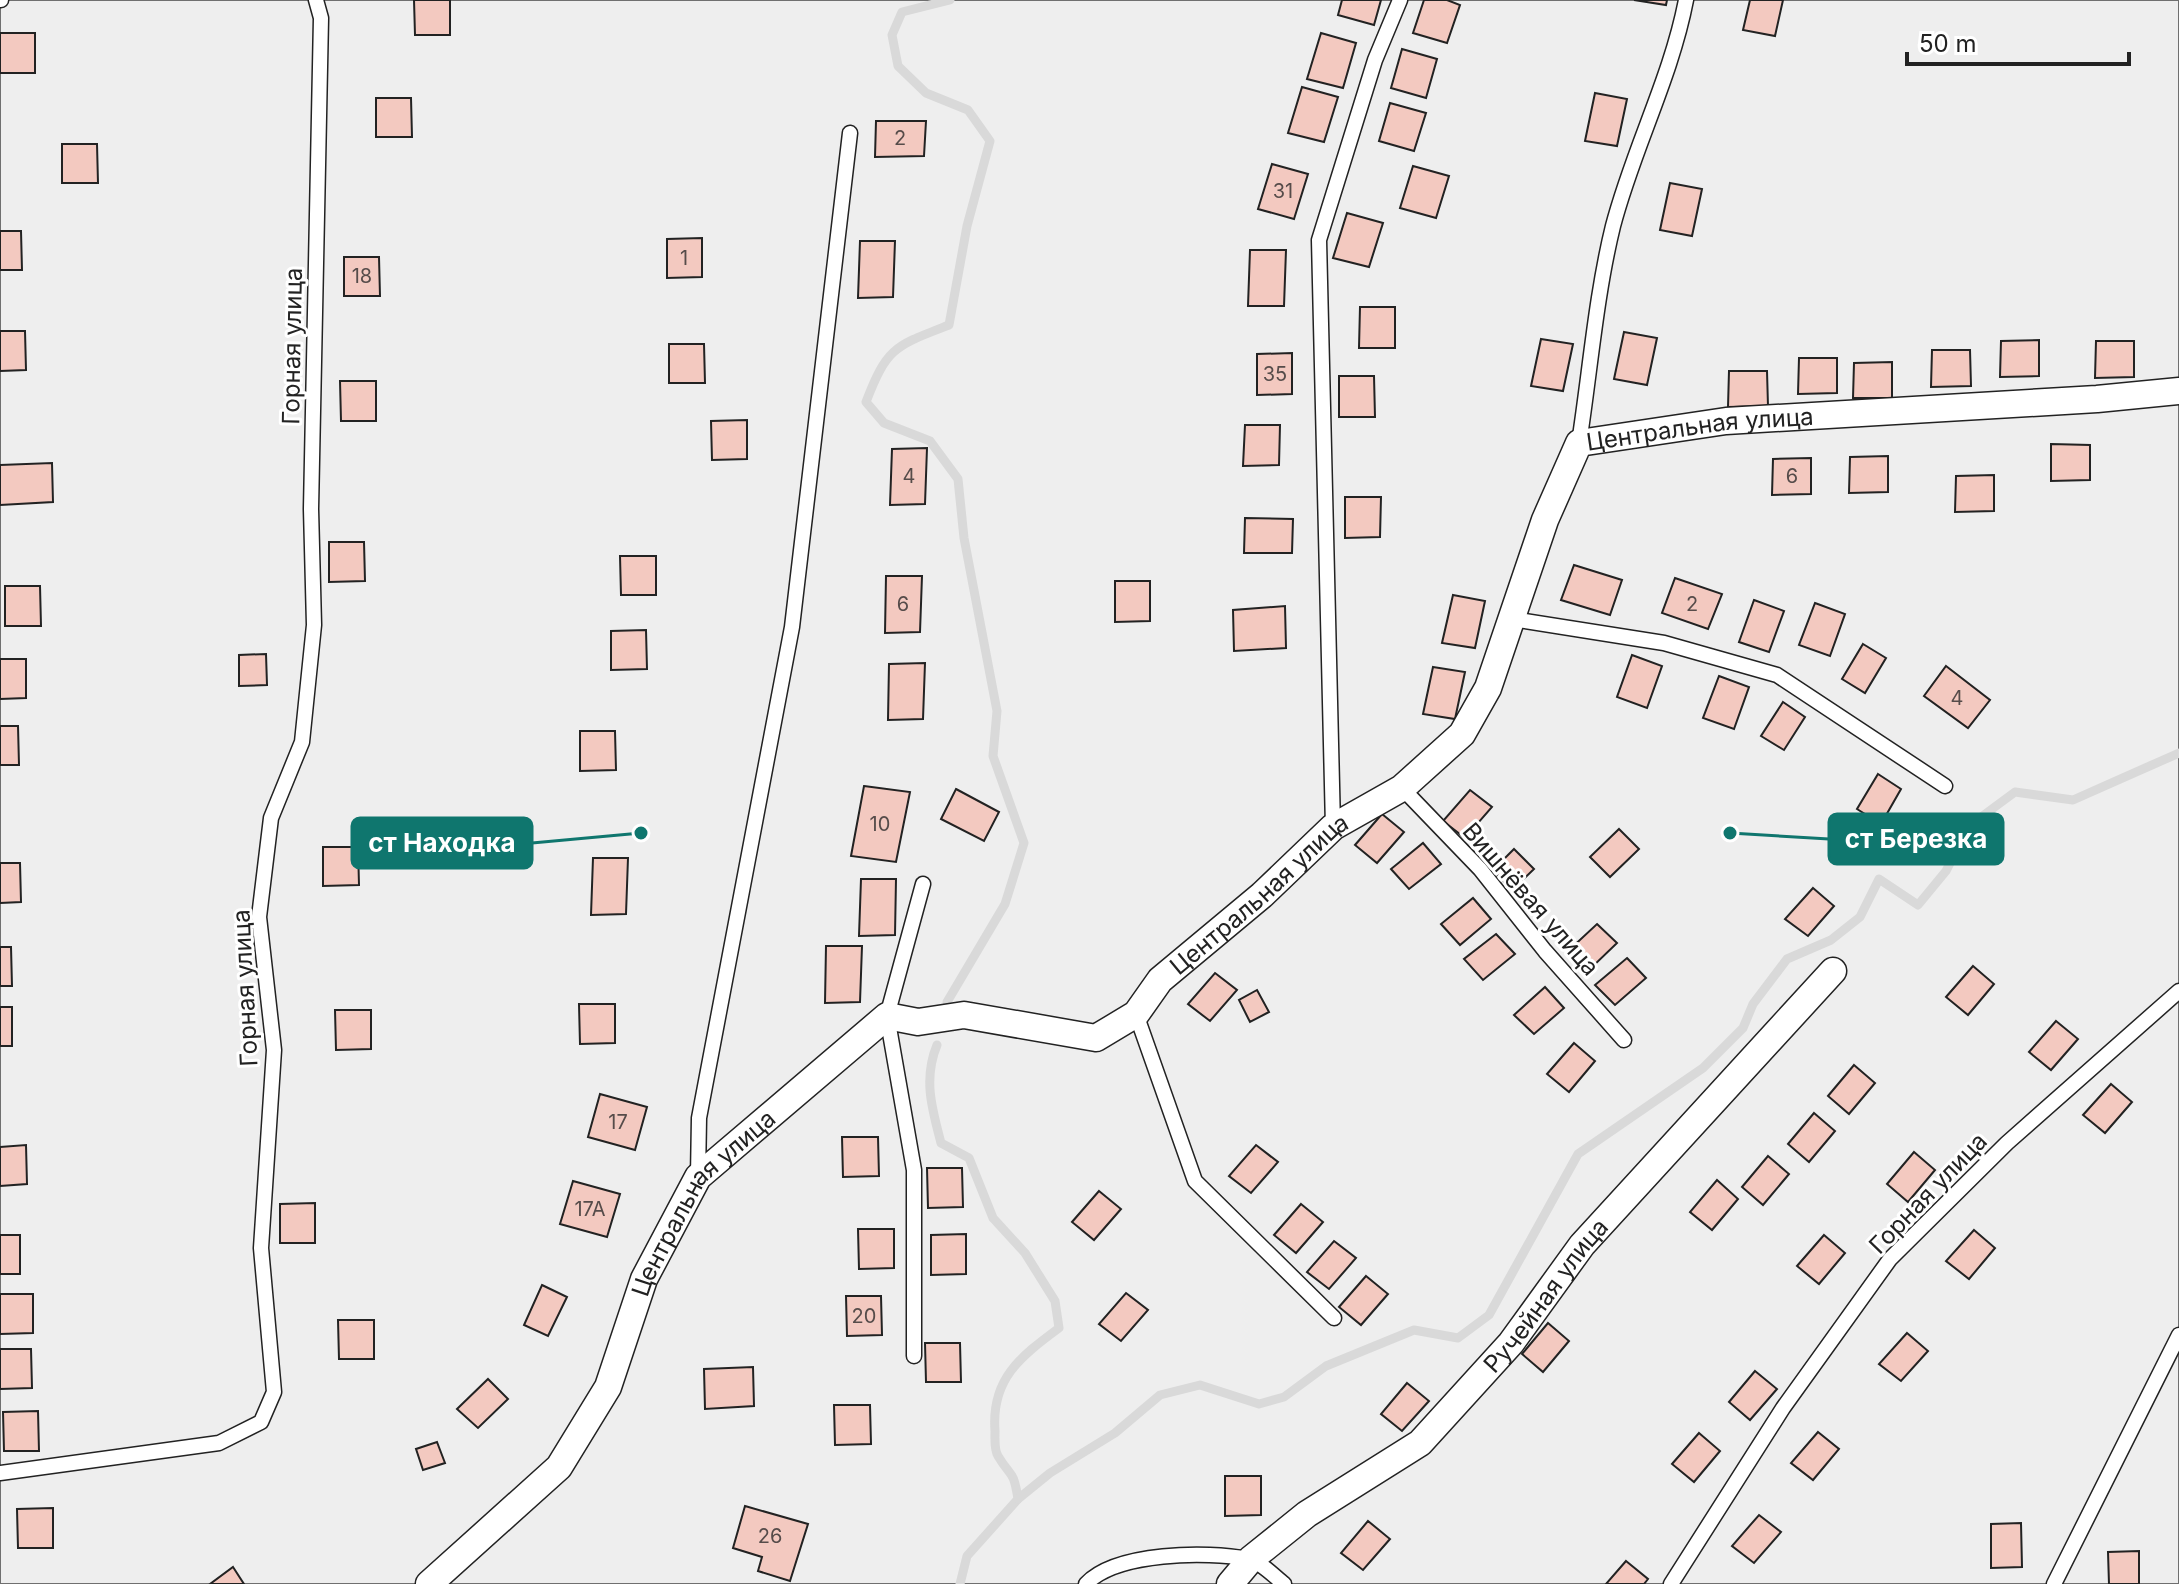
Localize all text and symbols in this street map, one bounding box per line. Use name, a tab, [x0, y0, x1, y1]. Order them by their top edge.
scale bar	[1907, 16, 2129, 66]
text: 50 m	[1919, 29, 1977, 58]
house number: 2	[894, 126, 906, 150]
house number: 31	[1273, 179, 1293, 203]
house number: 1	[680, 246, 688, 270]
house number: 18	[352, 264, 372, 288]
street label: Горная улица	[276, 267, 308, 425]
house number: 35	[1263, 362, 1287, 386]
street label: Центральная улица	[1584, 401, 1814, 456]
house number: 4	[903, 464, 915, 488]
house number: 6	[1786, 464, 1798, 488]
house number: 6	[897, 592, 909, 616]
house number: 2	[1686, 592, 1698, 616]
house number: 4	[1951, 686, 1963, 710]
street label: Центральная улица	[1164, 807, 1353, 980]
house number: 10	[870, 812, 890, 836]
callout: ст Березка	[1829, 814, 2003, 864]
street label: Вишнёвая улица	[1457, 817, 1605, 981]
callout: ст Находка	[352, 818, 532, 868]
text: ст Березка	[1845, 823, 1987, 854]
text: ст Находка	[368, 827, 516, 858]
street label: Горная улица	[226, 909, 264, 1067]
street label: Центральная улица	[625, 1103, 781, 1300]
house number: 17	[608, 1110, 628, 1134]
street label: Горная улица	[1863, 1126, 1993, 1260]
house number: 17А	[574, 1197, 606, 1221]
street label: Ручейная улица	[1477, 1212, 1614, 1378]
house number: 20	[852, 1304, 876, 1328]
house number: 26	[758, 1524, 782, 1548]

